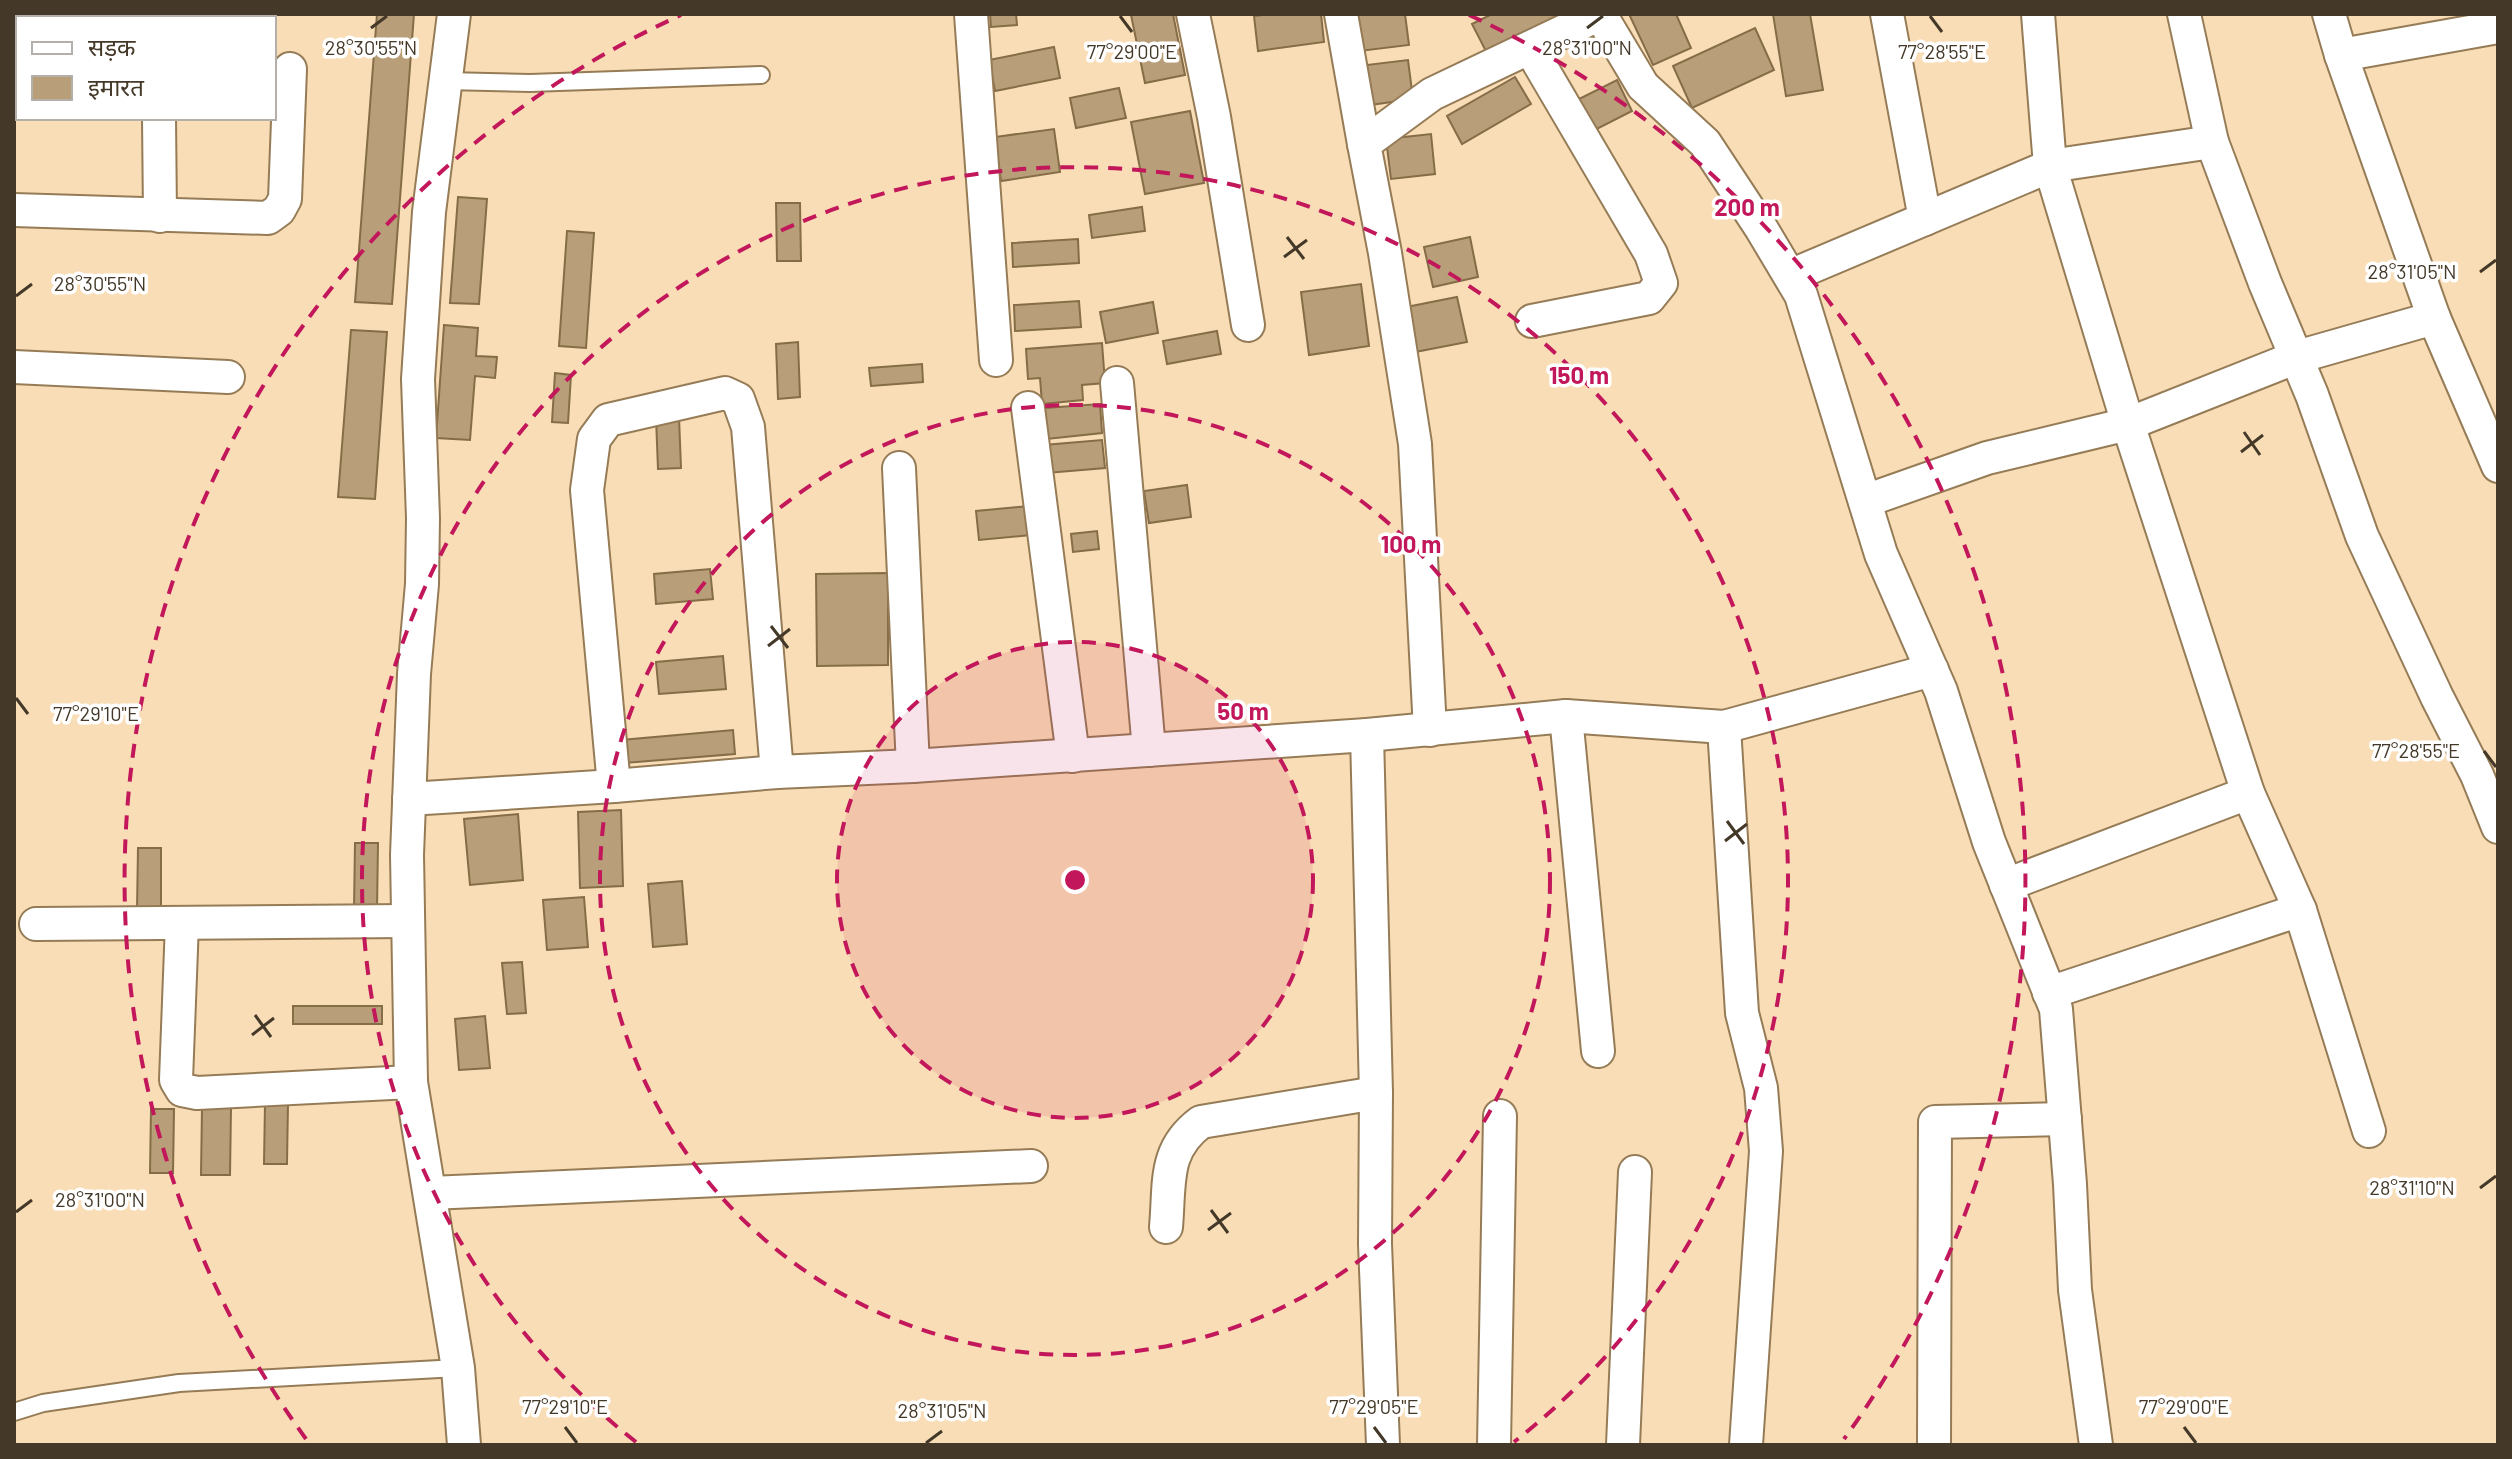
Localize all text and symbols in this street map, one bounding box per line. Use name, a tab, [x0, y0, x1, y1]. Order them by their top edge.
legend	[16, 16, 276, 120]
text: सड़क	[88, 32, 136, 61]
text: 28°30'55"N	[325, 35, 417, 59]
text: 28°31'00"N	[1542, 35, 1632, 59]
text: 77°29'00"E	[1087, 39, 1177, 63]
text: 77°28'55"E	[1898, 39, 1986, 63]
text: इमारत	[88, 72, 145, 101]
text: 200 m	[1714, 192, 1780, 221]
text: 28°31'05"N	[2368, 259, 2456, 283]
text: 28°30'55"N	[54, 271, 146, 295]
text: 150 m	[1549, 360, 1609, 389]
text: 100 m	[1381, 529, 1441, 558]
text: 50 m	[1217, 696, 1269, 725]
text: 77°29'10"E	[53, 701, 139, 725]
text: 77°28'55"E	[2372, 738, 2460, 762]
centre of rings	[1061, 866, 1089, 894]
text: 28°31'10"N	[2369, 1175, 2455, 1199]
text: 28°31'00"N	[55, 1187, 145, 1211]
text: 77°29'10"E	[522, 1394, 608, 1418]
text: 77°29'05"E	[1329, 1394, 1419, 1418]
text: 77°29'00"E	[2139, 1394, 2229, 1418]
text: 28°31'05"N	[898, 1398, 986, 1422]

